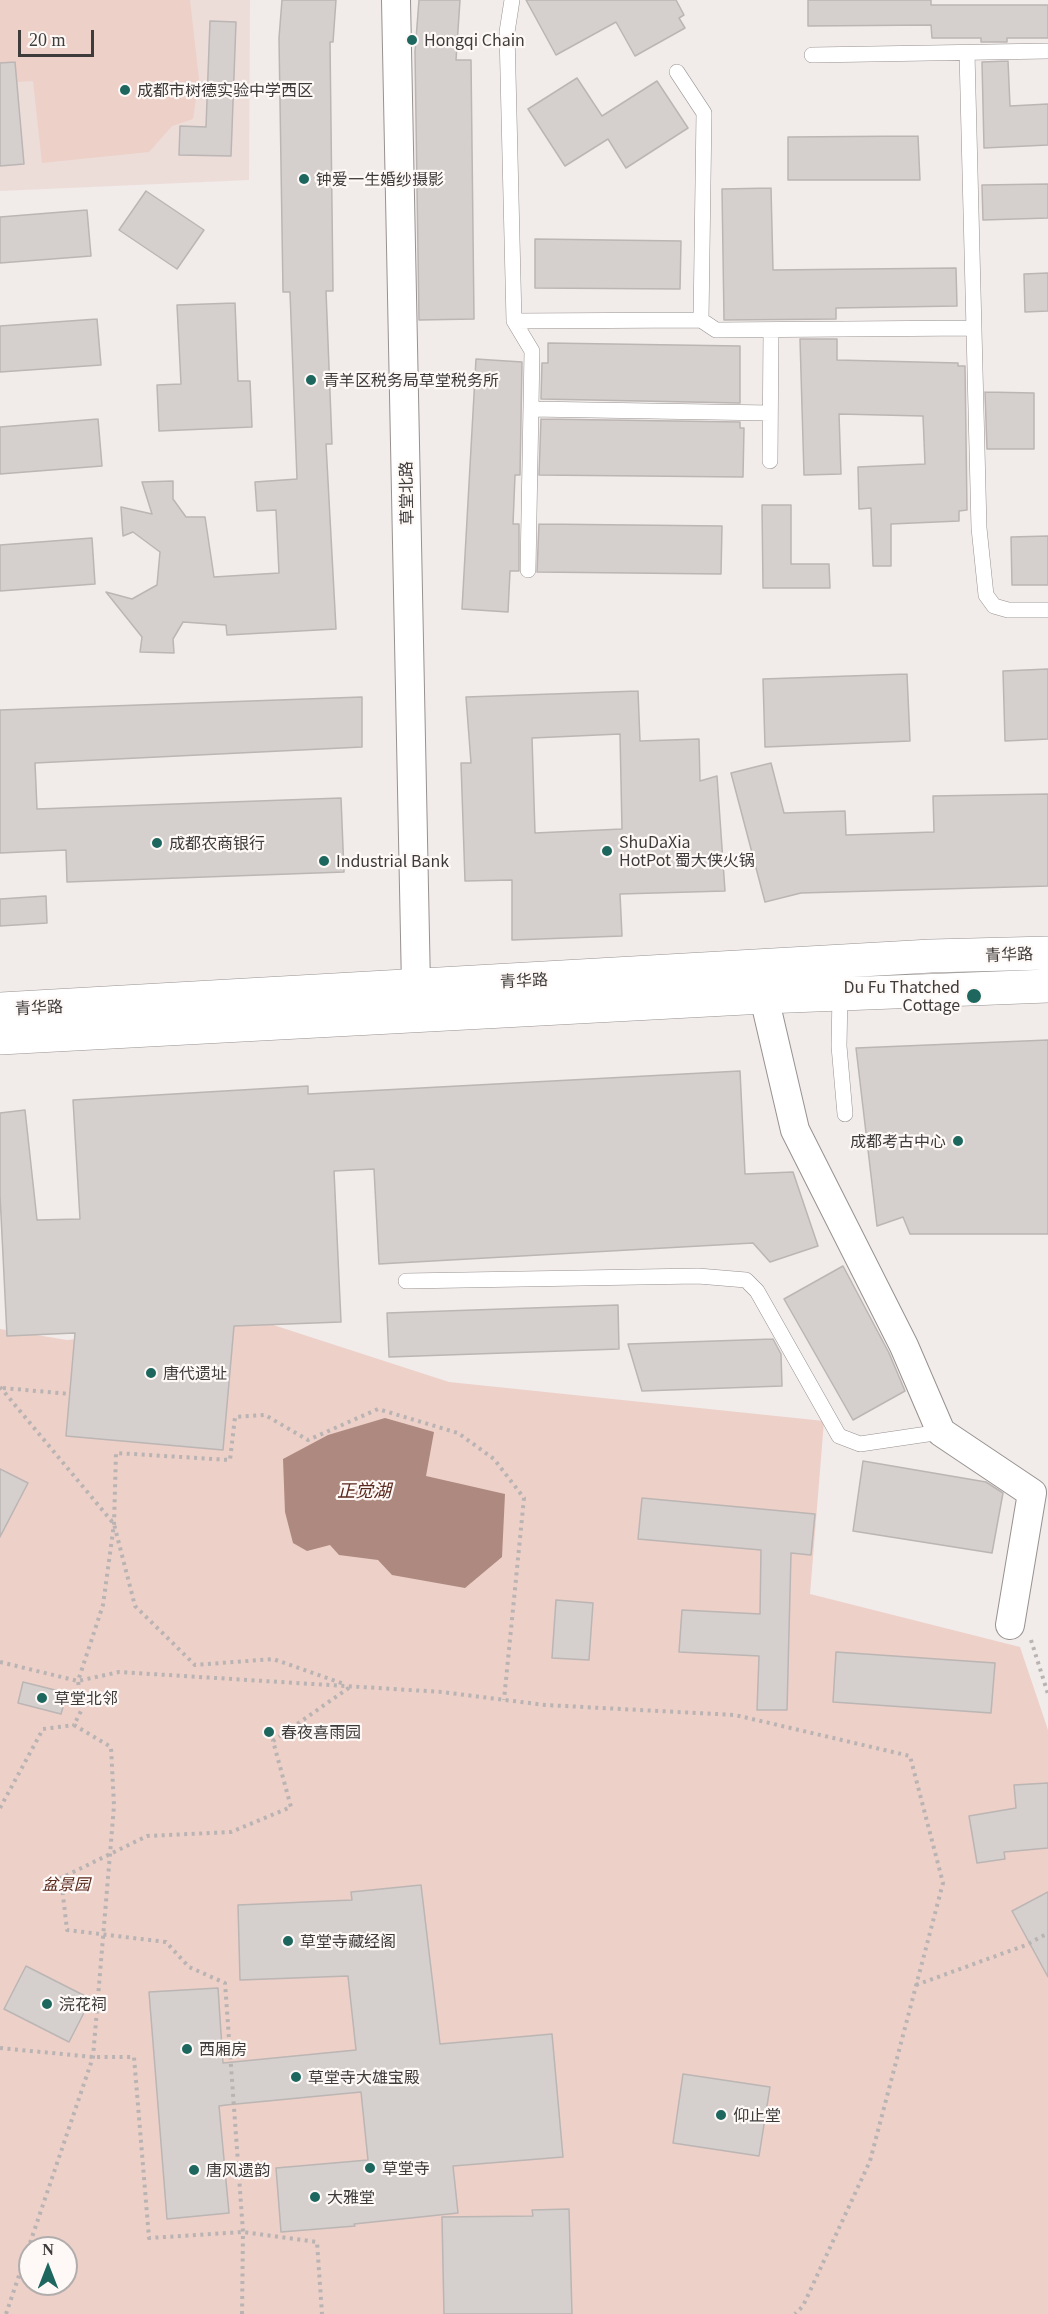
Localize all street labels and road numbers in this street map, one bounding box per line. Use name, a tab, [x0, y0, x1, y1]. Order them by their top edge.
street label: 草堂北路	[396, 461, 416, 525]
street label: 青华路	[985, 944, 1033, 964]
street label: 青华路	[500, 969, 548, 991]
street label: 青华路	[15, 996, 63, 1018]

